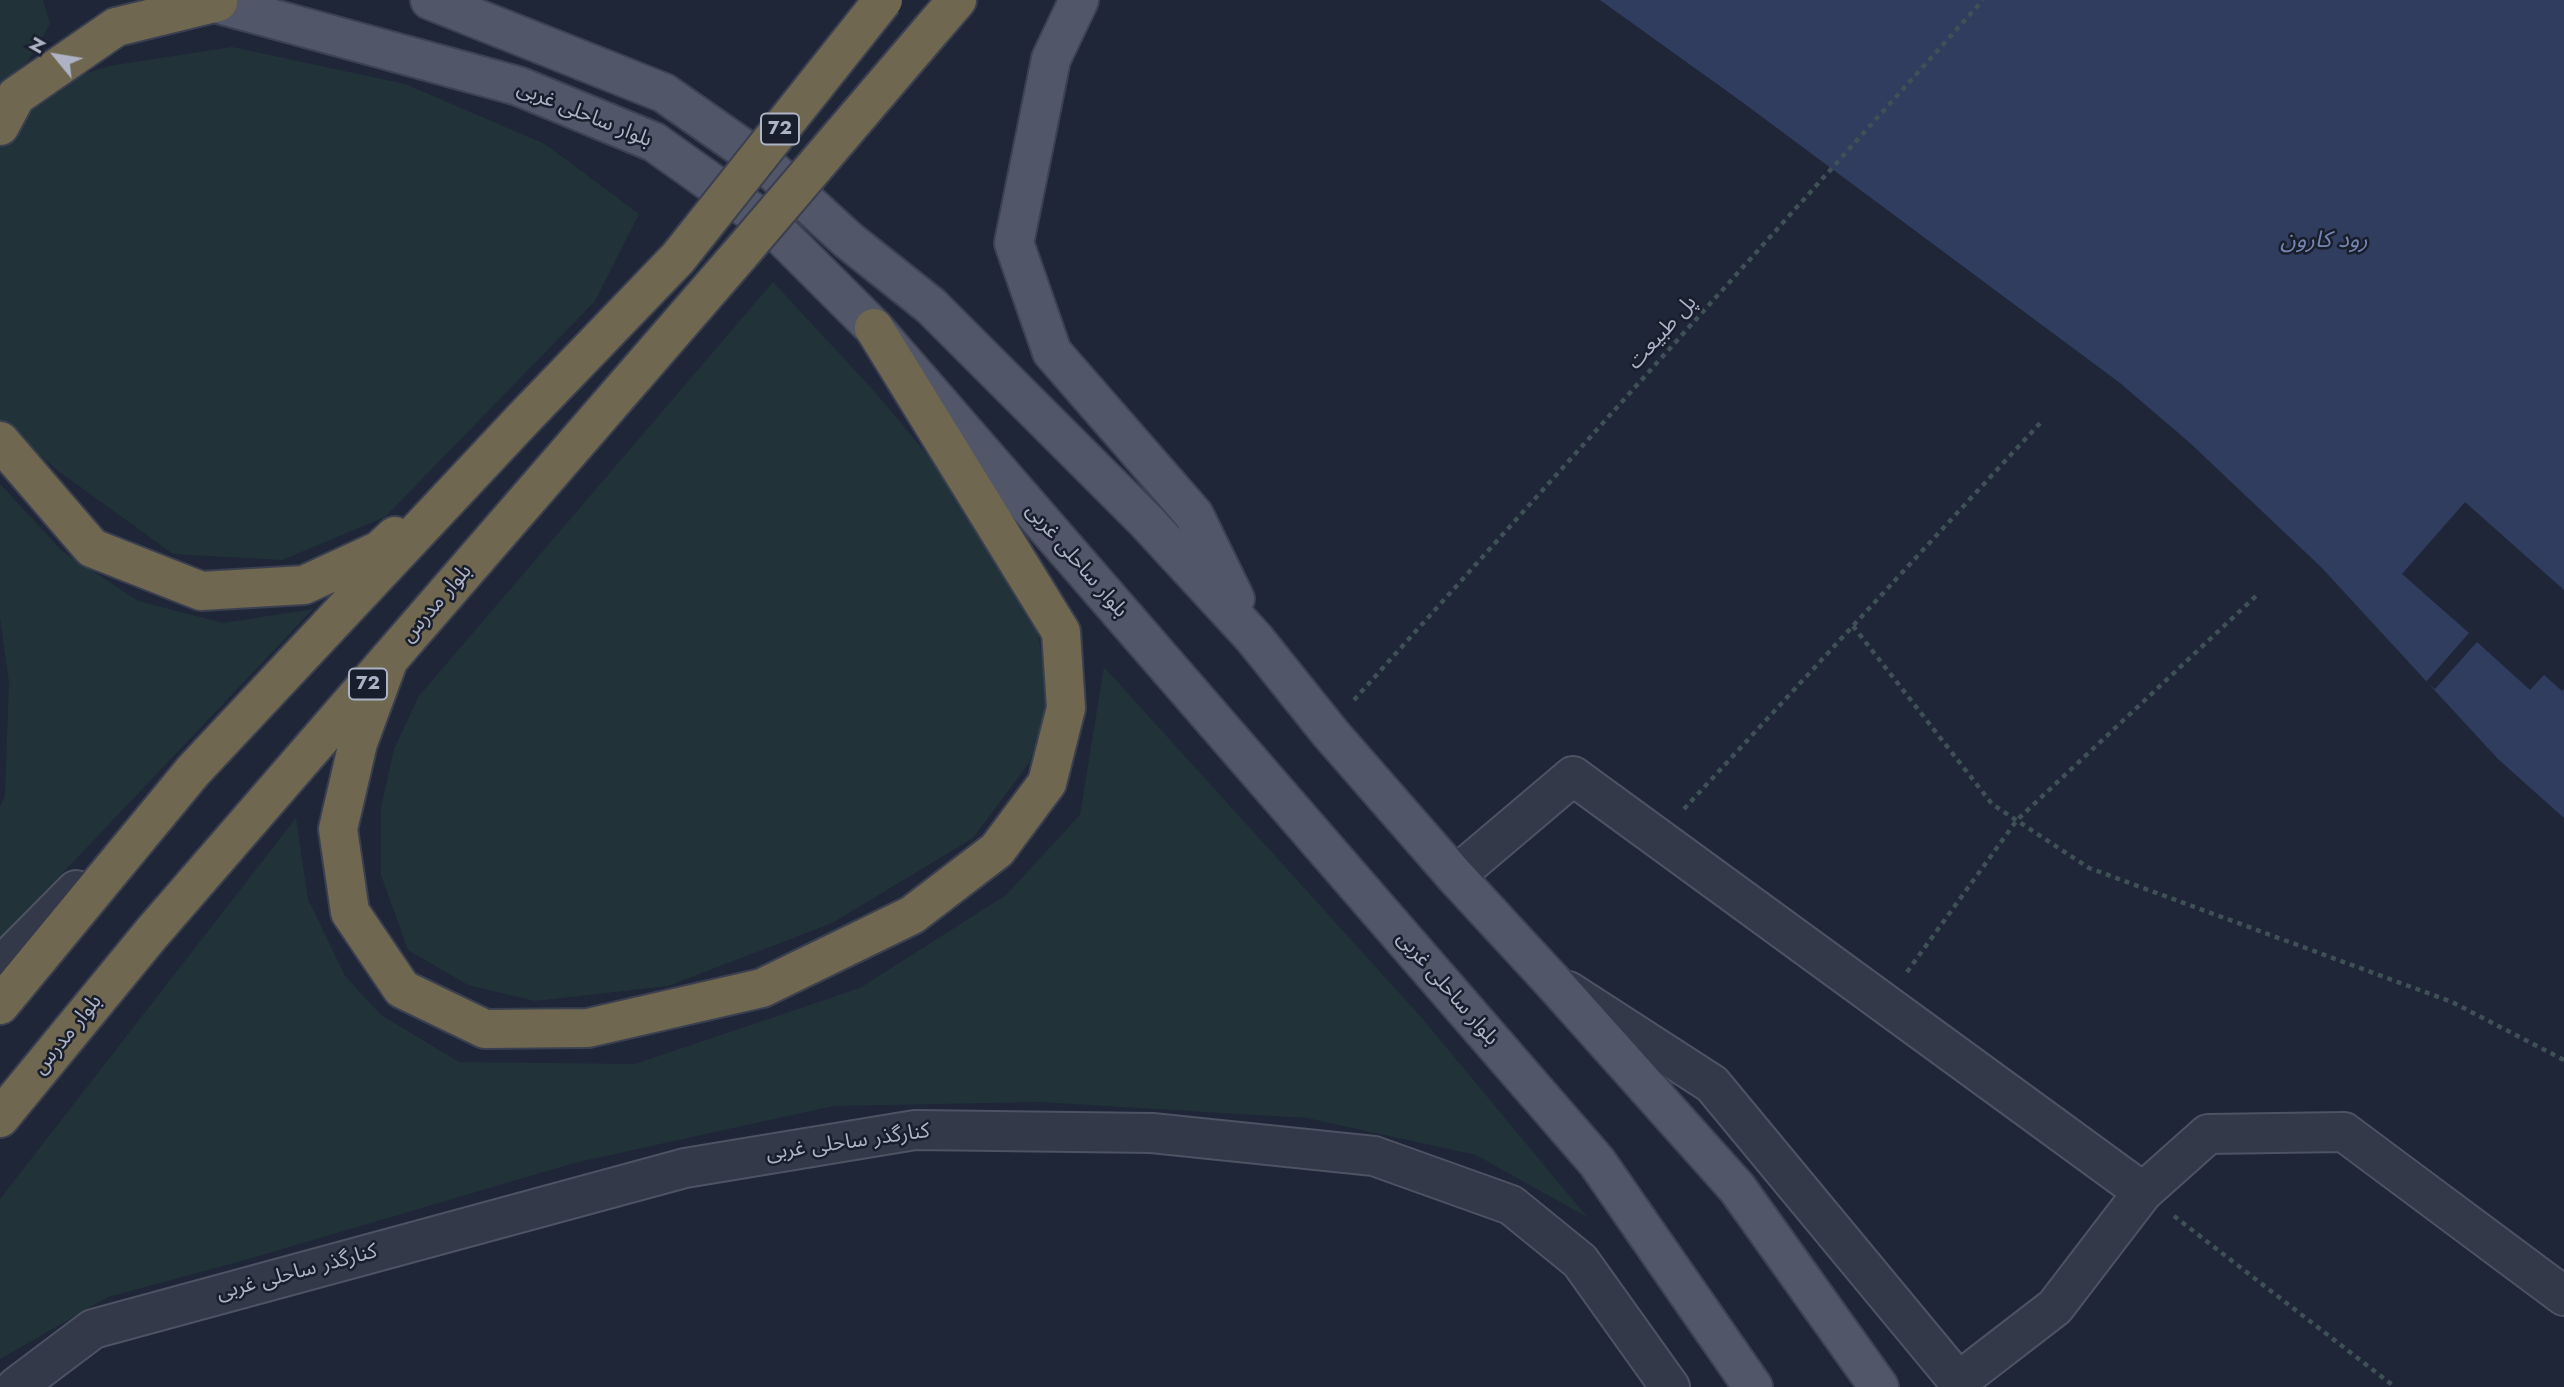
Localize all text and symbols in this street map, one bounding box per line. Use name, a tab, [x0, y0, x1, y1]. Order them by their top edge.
north arrow	[21, 21, 91, 91]
text: N	[22, 32, 53, 59]
street label: بلوار ساحلی غربی	[513, 76, 655, 154]
road number: 72	[761, 113, 799, 144]
water label: رود کارون	[2280, 227, 2368, 255]
street label: پل طبیعت	[1623, 291, 1703, 375]
street label: بلوار ساحلی غربی	[1020, 499, 1132, 623]
street label: بلوار مدرس	[396, 560, 478, 648]
road number: 72	[349, 668, 387, 699]
street label: بلوار ساحلی غربی	[1391, 927, 1503, 1051]
street label: بلوار مدرس	[28, 990, 108, 1080]
street label: کنارگذر ساحلی غربی	[765, 1119, 931, 1167]
street label: کنارگذر ساحلی غربی	[214, 1239, 380, 1307]

